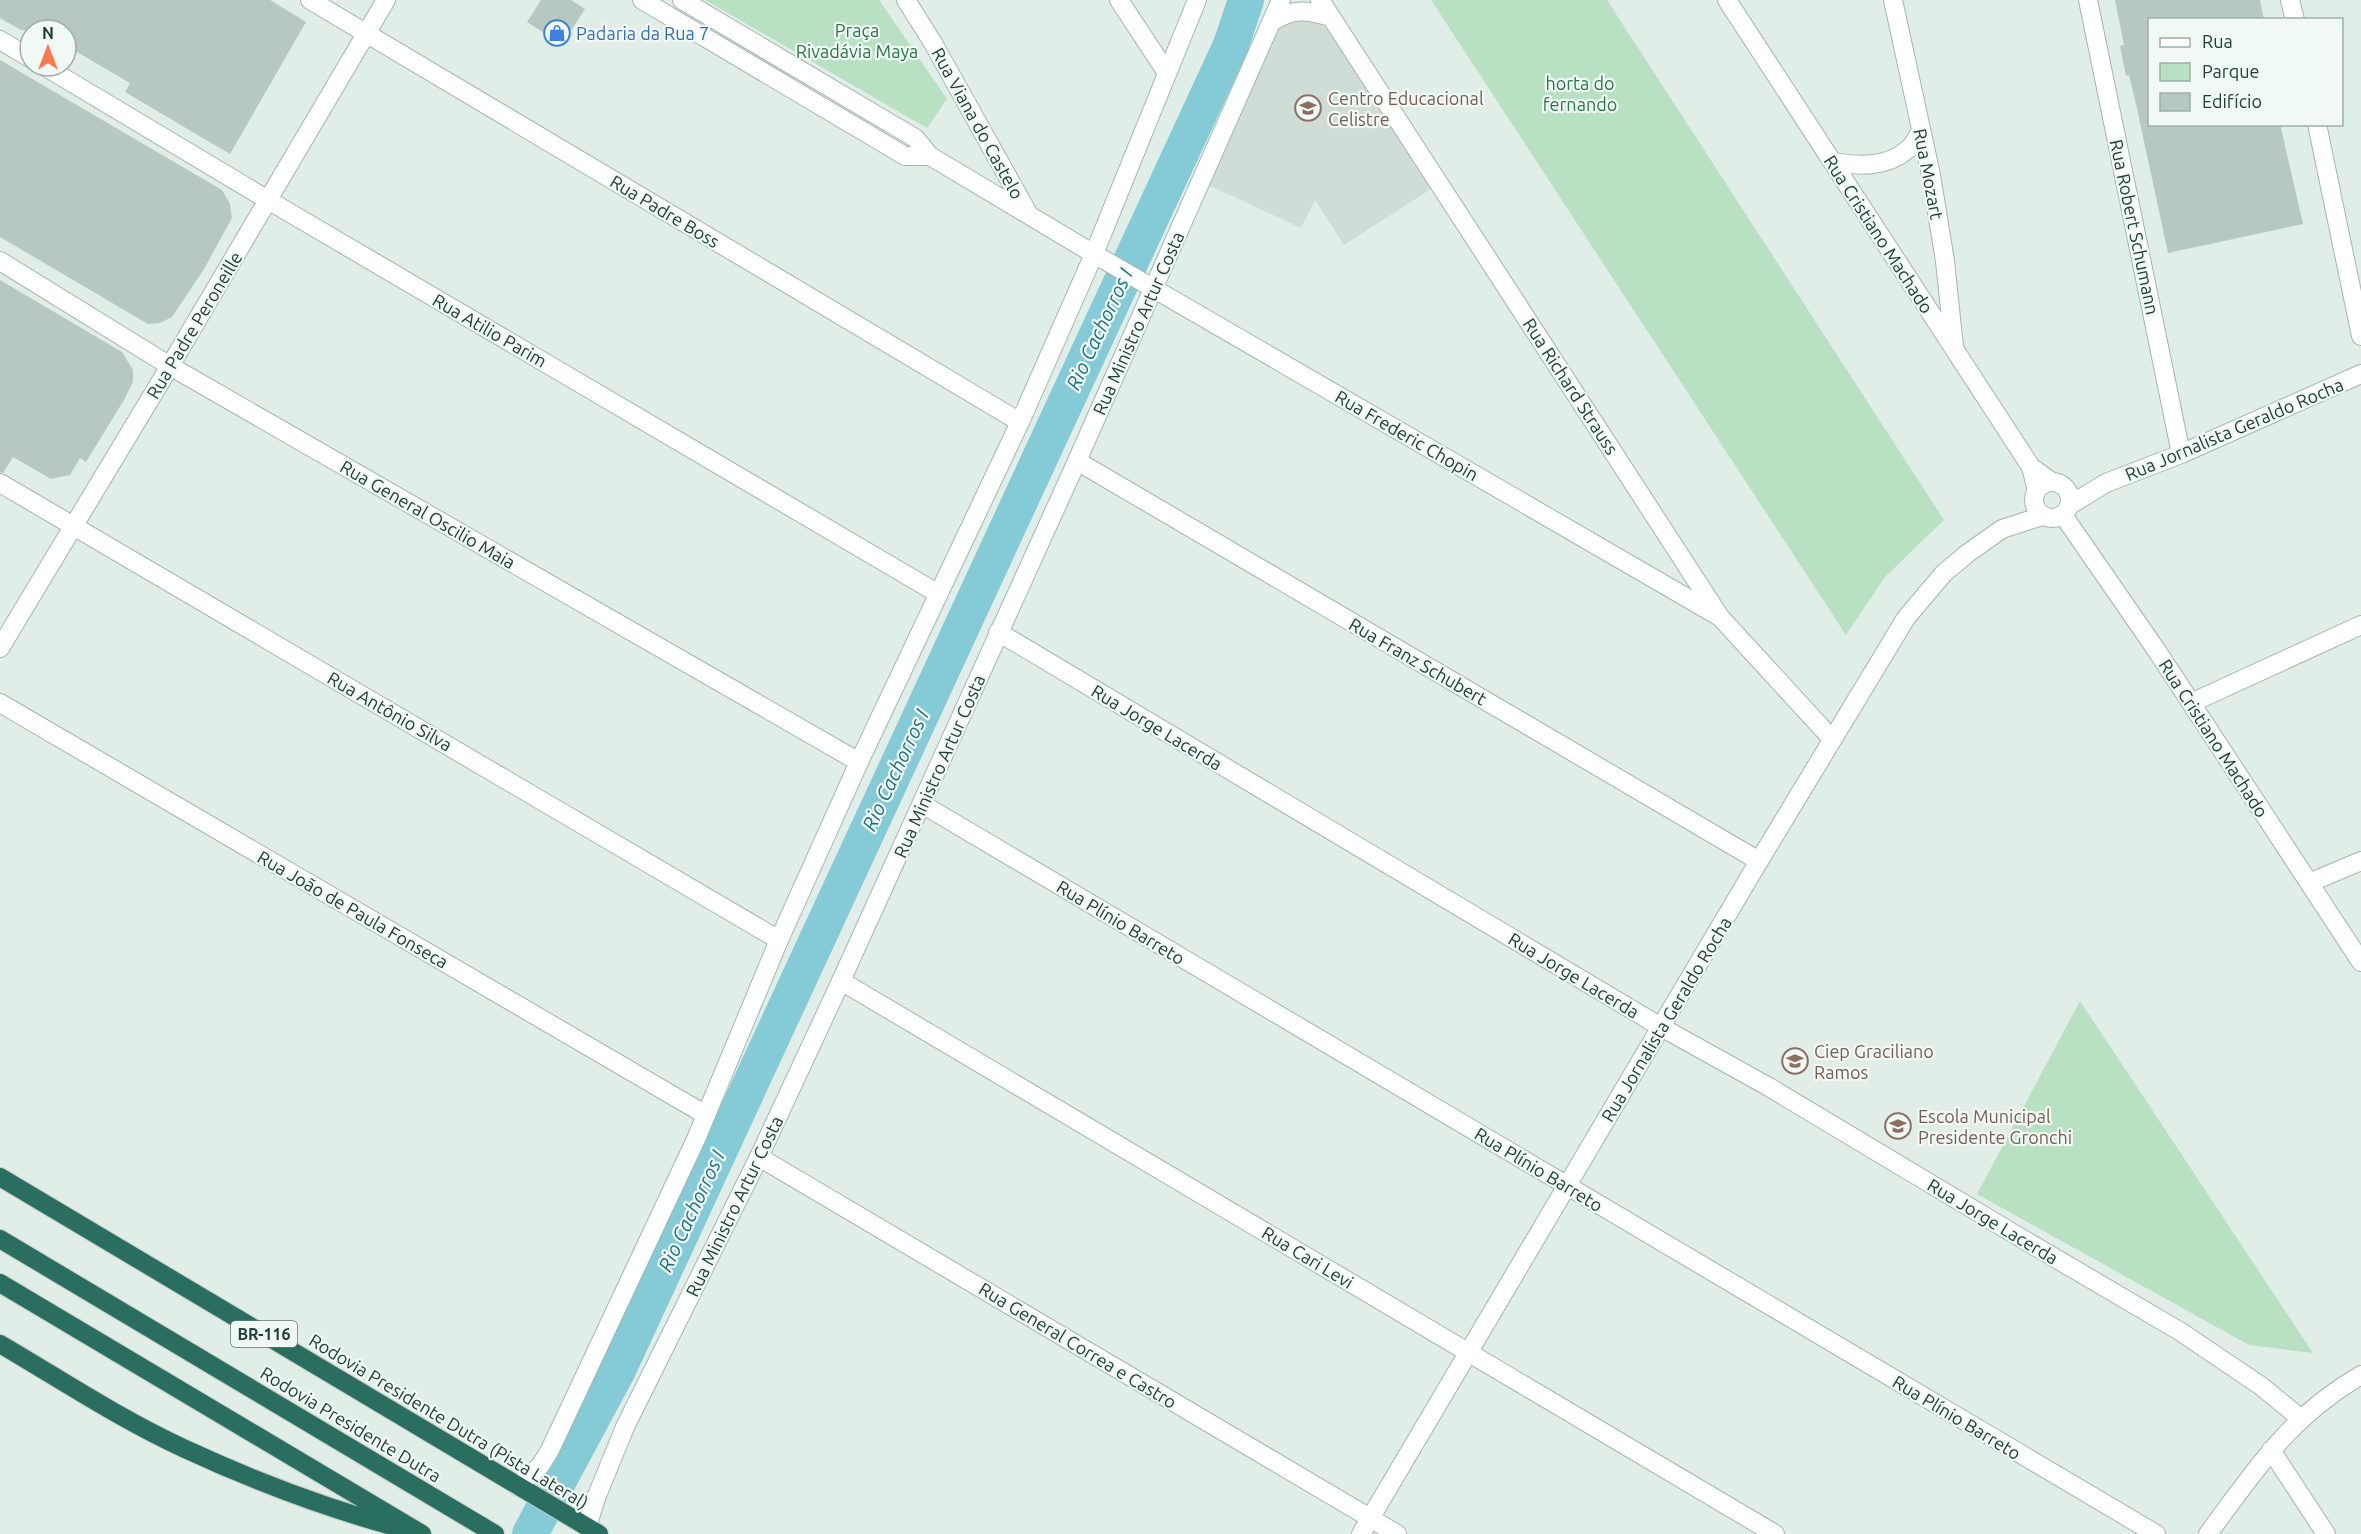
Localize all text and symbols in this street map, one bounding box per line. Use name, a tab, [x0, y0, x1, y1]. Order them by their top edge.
north arrow	[18, 18, 78, 78]
shop icon: Padaria da Rua 7	[542, 18, 572, 48]
legend	[2148, 18, 2343, 126]
park label: Praça Rivadávia Maya	[796, 20, 918, 61]
place label: Padaria da Rua 7	[576, 23, 709, 43]
text: N	[42, 24, 54, 42]
text: Rua	[2202, 31, 2233, 51]
street label: Rua Viana do Castelo	[928, 44, 1028, 202]
text: Parque	[2202, 61, 2259, 81]
park label: horta do fernando	[1543, 73, 1617, 114]
place label: Centro Educacional Celistre	[1328, 88, 1484, 129]
text: Edifício	[2202, 91, 2262, 111]
school or university icon: Centro Educacional Celistre	[1293, 93, 1323, 123]
street label: Rua Mozart	[1910, 127, 1948, 221]
street label: Rua Robert Schumann	[2107, 137, 2163, 317]
street label: Rua Cristiano Machado	[1820, 151, 1938, 317]
street label: Rua Padre Boss	[607, 171, 723, 252]
street label: Rua Ministro Artur Costa	[1089, 228, 1187, 418]
street label: Rua Padre Peroneille	[142, 248, 246, 402]
water label: Rio Cachorros I	[1061, 264, 1137, 393]
street label: Rua Atilio Parim	[429, 289, 551, 371]
street label: Rua Richard Strauss	[1520, 314, 1623, 458]
street label: Rua Jornalista Geraldo Rocha	[2122, 374, 2346, 484]
street label: Rua Frederic Chopin	[1332, 386, 1482, 484]
street label: Rua General Oscilio Maia	[337, 456, 519, 572]
street label: Rua Franz Schubert	[1346, 613, 1490, 709]
street label: Rua Cristiano Machado	[2155, 655, 2273, 821]
street label: Rua Antônio Silva	[324, 667, 456, 755]
street label: Rua Ministro Artur Costa	[890, 671, 988, 861]
street label: Rua Jorge Lacerda	[1088, 680, 1226, 774]
water label: Rio Cachorros I	[857, 705, 933, 834]
street label: Rua João de Paula Fonseca	[254, 846, 452, 972]
street label: Rua Plínio Barreto	[1053, 876, 1189, 968]
street label: Rua Jornalista Geraldo Rocha	[1597, 913, 1735, 1125]
street label: Rua Jorge Lacerda	[1505, 928, 1643, 1022]
place label: Ciep Graciliano Ramos	[1814, 1041, 1934, 1082]
school or university icon: Ciep Graciliano Ramos	[1780, 1046, 1810, 1076]
place label: Escola Municipal Presidente Gronchi	[1918, 1106, 2072, 1147]
school or university icon: Escola Municipal Presidente Gronchi	[1883, 1111, 1913, 1141]
street label: Rua Ministro Artur Costa	[682, 1112, 786, 1300]
street label: Rua Plínio Barreto	[1471, 1123, 1607, 1215]
water label: Rio Cachorros I	[653, 1146, 729, 1275]
street label: Rua Jorge Lacerda	[1924, 1174, 2062, 1268]
street label: Rua Cari Levi	[1259, 1222, 1357, 1292]
street label: Rua General Correa e Castro	[976, 1278, 1180, 1412]
road number: BR-116	[231, 1321, 297, 1347]
street label: Rodovia Presidente Dutra (Pista Lateral)	[305, 1329, 593, 1513]
street label: Rodovia Presidente Dutra	[257, 1361, 445, 1487]
street label: Rua Plínio Barreto	[1889, 1371, 2025, 1463]

